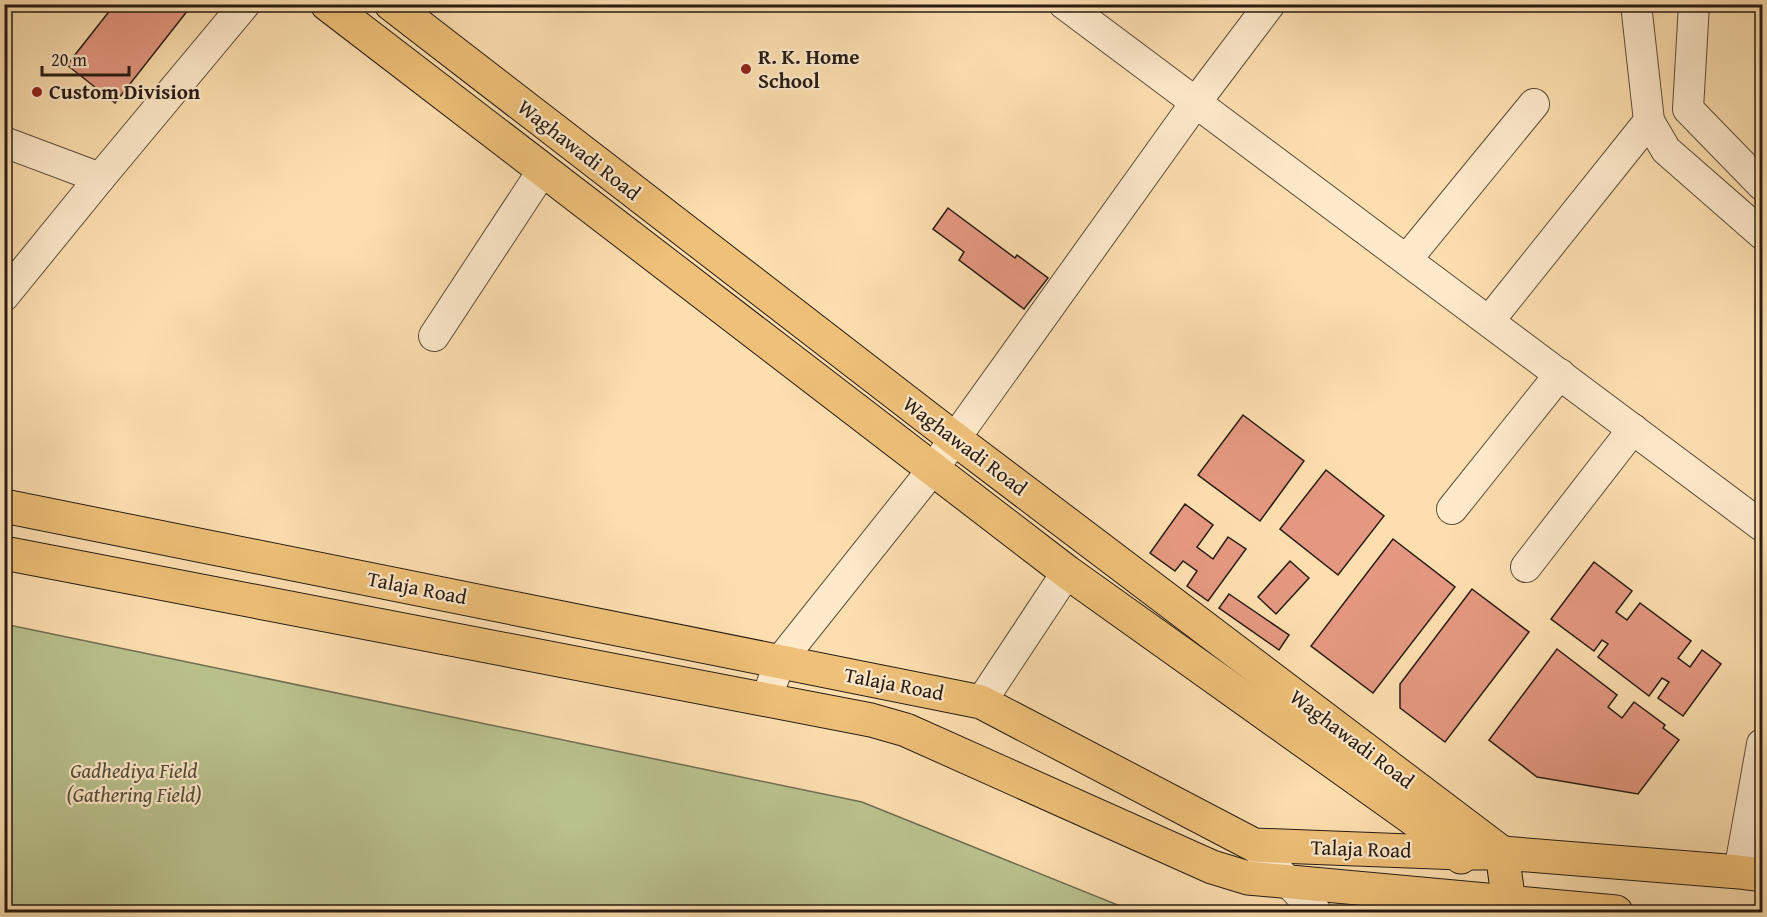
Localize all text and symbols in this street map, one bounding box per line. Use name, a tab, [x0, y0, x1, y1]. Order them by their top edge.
scale bar	[42, 39, 129, 77]
place label: R. K. Home School	[758, 41, 859, 96]
text: 20 m	[51, 46, 87, 73]
marker: R. K. Home School	[739, 62, 753, 76]
place label: Custom Division	[49, 76, 201, 107]
marker: Custom Division	[30, 85, 44, 99]
street label: Waghawadi Road	[511, 92, 648, 208]
street label: Waghawadi Road	[896, 388, 1035, 503]
street label: Talaja Road	[365, 563, 470, 612]
street label: Talaja Road	[842, 659, 947, 708]
street label: Waghawadi Road	[1283, 681, 1422, 796]
park label: Gadhediya Field (Gathering Field)	[66, 755, 202, 810]
street label: Talaja Road	[1310, 831, 1413, 866]

